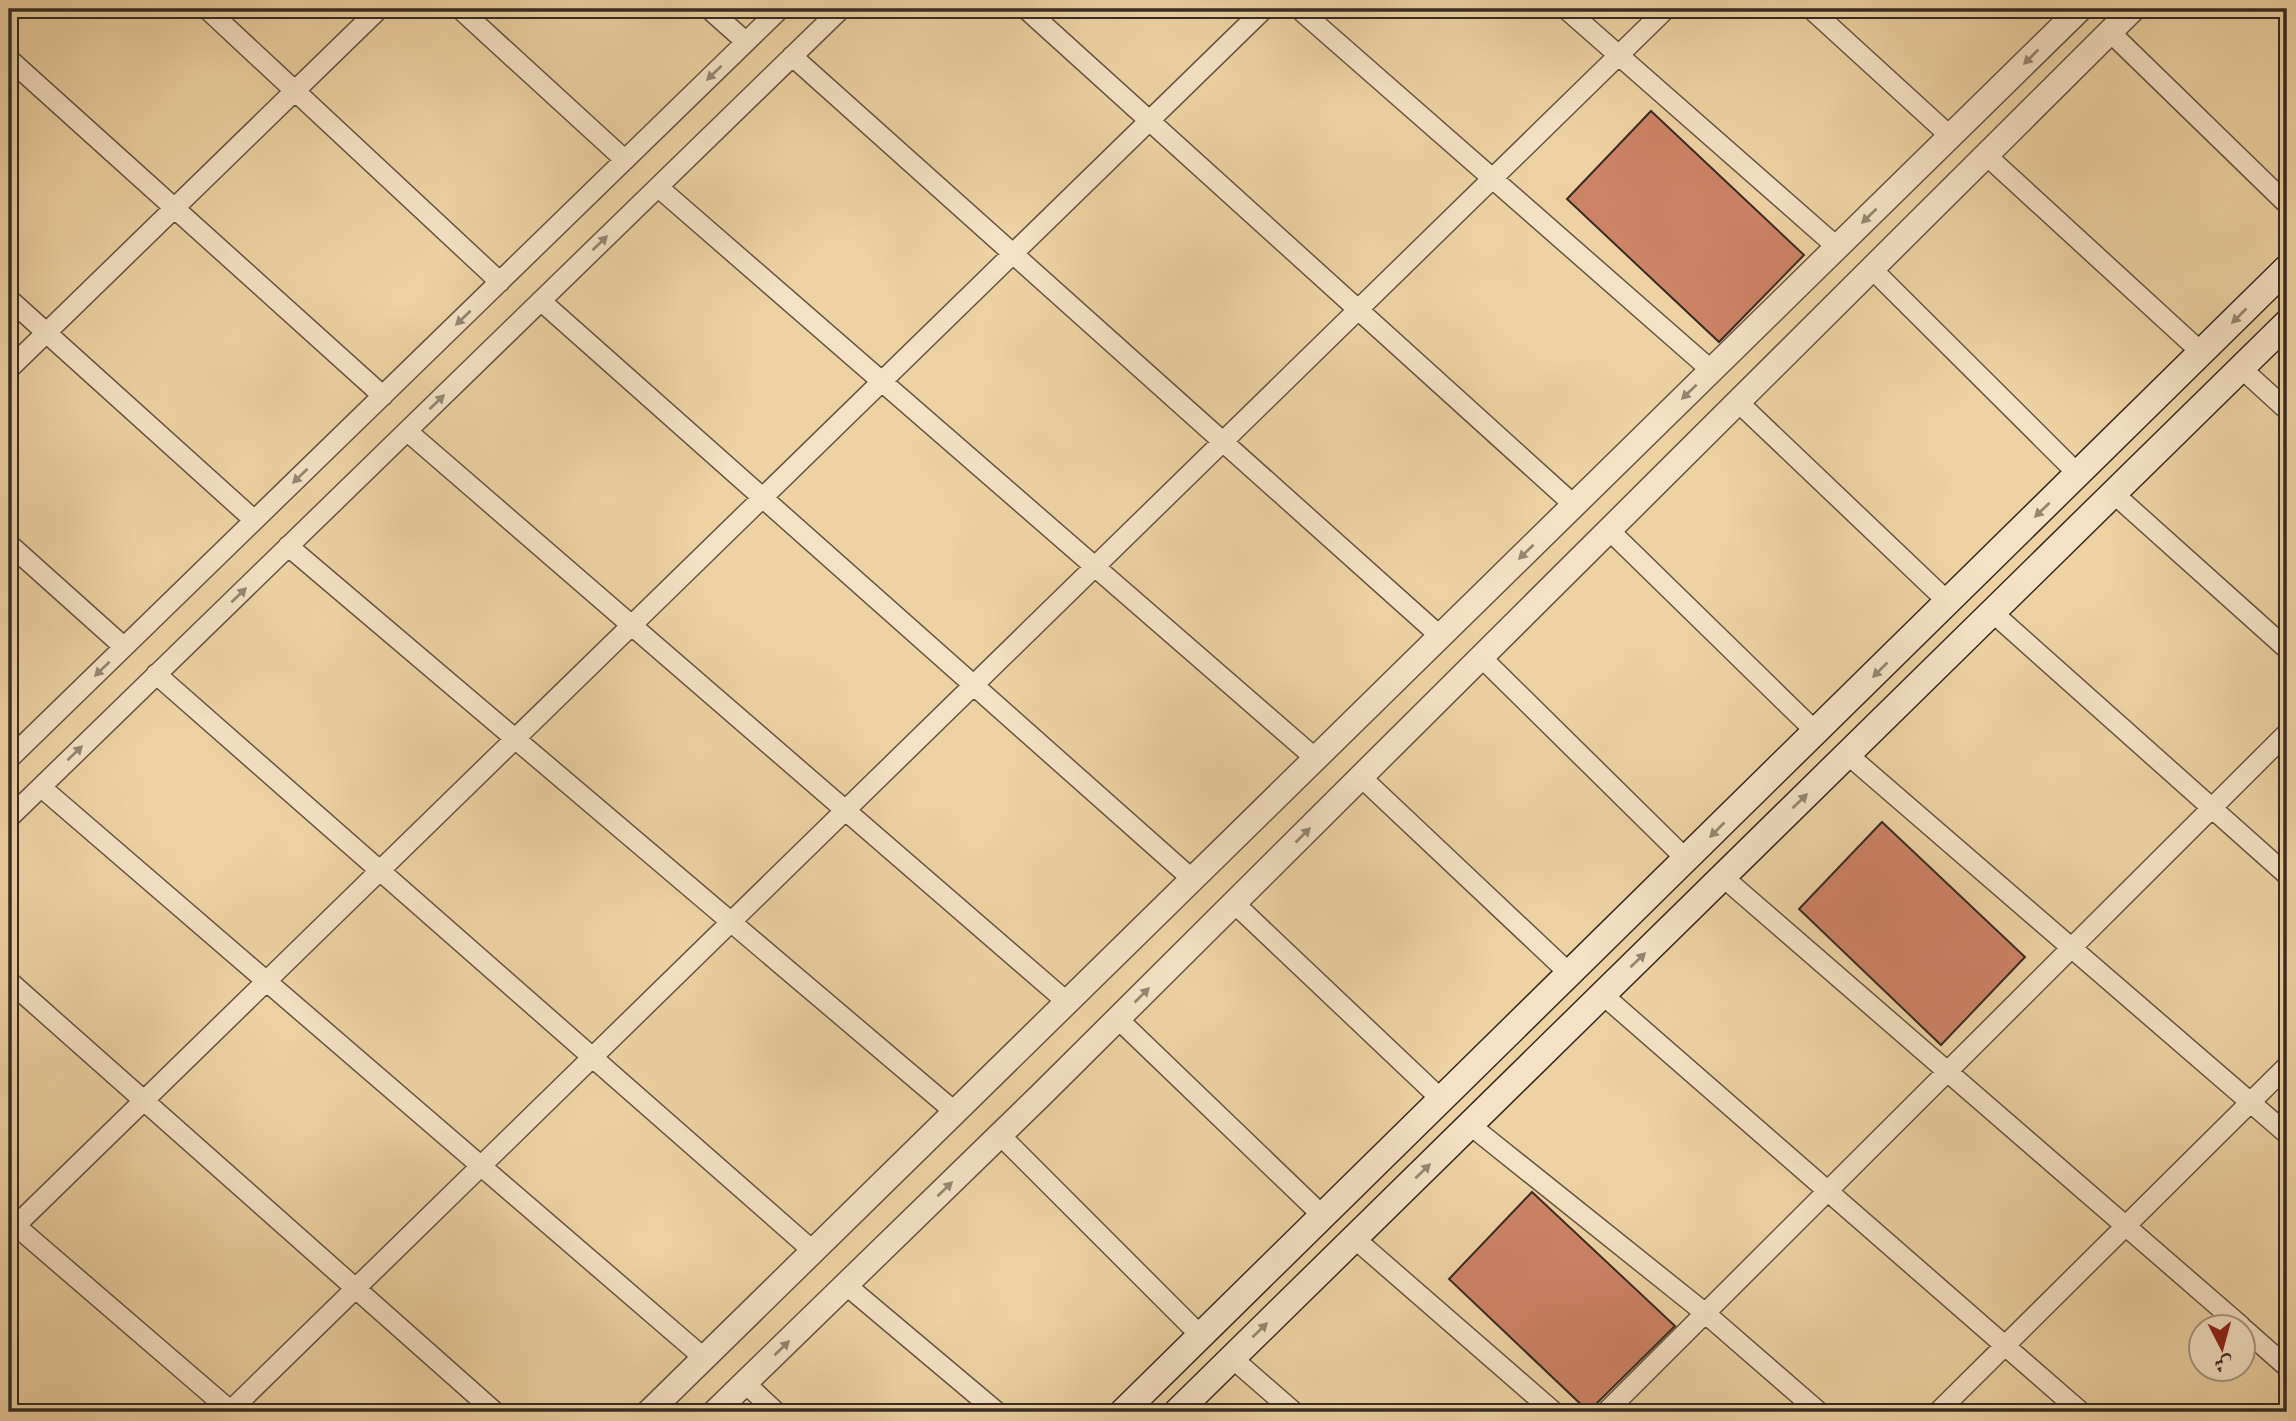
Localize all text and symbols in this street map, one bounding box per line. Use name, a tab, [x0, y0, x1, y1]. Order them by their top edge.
one-way arrow	[2023, 48, 2040, 64]
one-way arrow	[706, 65, 723, 81]
one-way arrow	[1861, 207, 1878, 223]
one-way arrow	[591, 236, 608, 252]
one-way arrow	[2230, 308, 2247, 325]
one-way arrow	[455, 309, 472, 325]
one-way arrow	[1680, 384, 1697, 401]
one-way arrow	[428, 394, 445, 410]
one-way arrow	[292, 468, 309, 484]
one-way arrow	[2033, 502, 2050, 519]
one-way arrow	[1518, 543, 1535, 560]
one-way arrow	[230, 586, 247, 603]
one-way arrow	[94, 660, 111, 676]
one-way arrow	[1871, 661, 1888, 678]
one-way arrow	[67, 745, 84, 762]
one-way arrow	[1791, 793, 1808, 809]
one-way arrow	[1709, 821, 1726, 838]
one-way arrow	[1294, 827, 1311, 843]
one-way arrow	[1629, 953, 1646, 969]
one-way arrow	[1133, 987, 1149, 1004]
one-way arrow	[1414, 1163, 1431, 1179]
one-way arrow	[936, 1180, 953, 1197]
north arrow	[2188, 1312, 2258, 1382]
one-way arrow	[1252, 1322, 1269, 1339]
one-way arrow	[773, 1339, 790, 1356]
text: ش	[2213, 1351, 2234, 1378]

